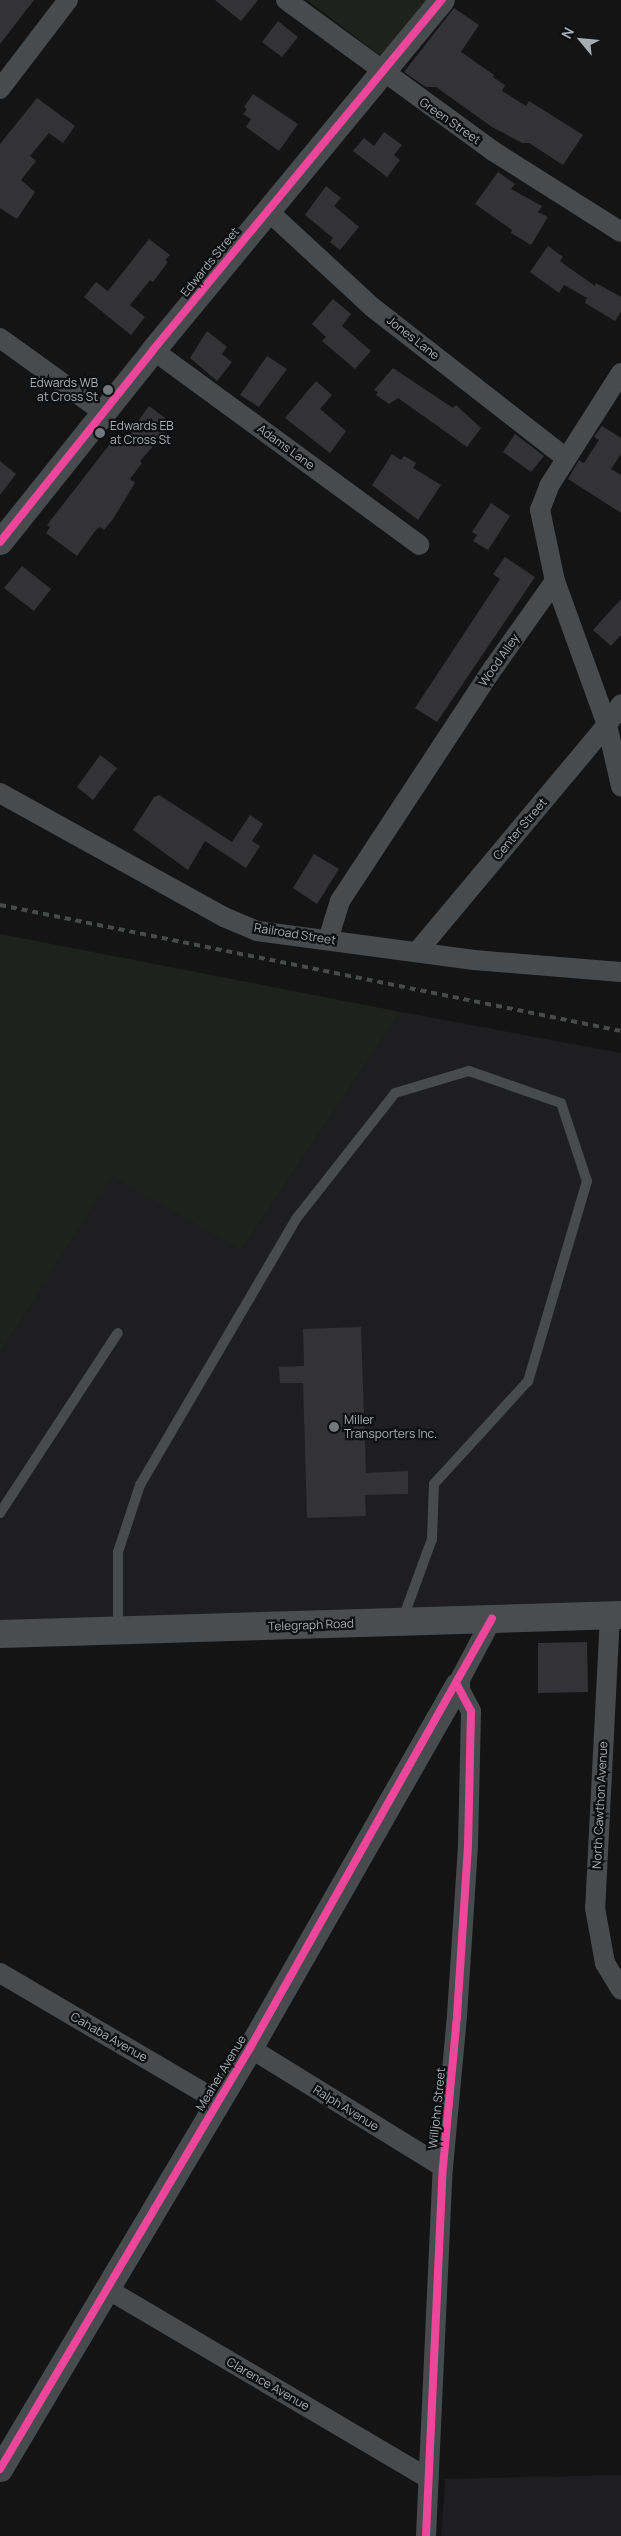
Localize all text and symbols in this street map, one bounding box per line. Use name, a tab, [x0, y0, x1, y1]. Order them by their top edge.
north arrow	[556, 15, 606, 65]
text: N	[557, 24, 578, 42]
street label: Green Street	[417, 95, 483, 147]
street label: Edwards Street	[178, 225, 242, 299]
street label: Jones Lane	[384, 313, 442, 363]
place label: Edwards WB at Cross St	[30, 376, 98, 404]
marker: Edwards WB at Cross St	[102, 384, 114, 396]
place label: Edwards EB at Cross St	[110, 419, 174, 447]
street label: Adams Lane	[255, 421, 317, 473]
marker: Edwards EB at Cross St	[94, 427, 106, 439]
street label: Wood Alley	[476, 631, 522, 689]
street label: Center Street	[490, 795, 550, 863]
street label: Railroad Street	[253, 920, 337, 948]
place label: Miller Transporters Inc.	[344, 1413, 437, 1441]
marker: Miller Transporters Inc.	[328, 1421, 340, 1433]
street label: Telegraph Road	[268, 1616, 354, 1634]
street label: North Cawthon Avenue	[589, 1741, 611, 1869]
street label: Cahaba Avenue	[68, 2009, 150, 2065]
street label: Meaher Avenue	[193, 2033, 249, 2113]
street label: Willjohn Street	[426, 2067, 448, 2149]
street label: Ralph Avenue	[310, 2082, 382, 2134]
street label: Clarence Avenue	[224, 2354, 312, 2414]

